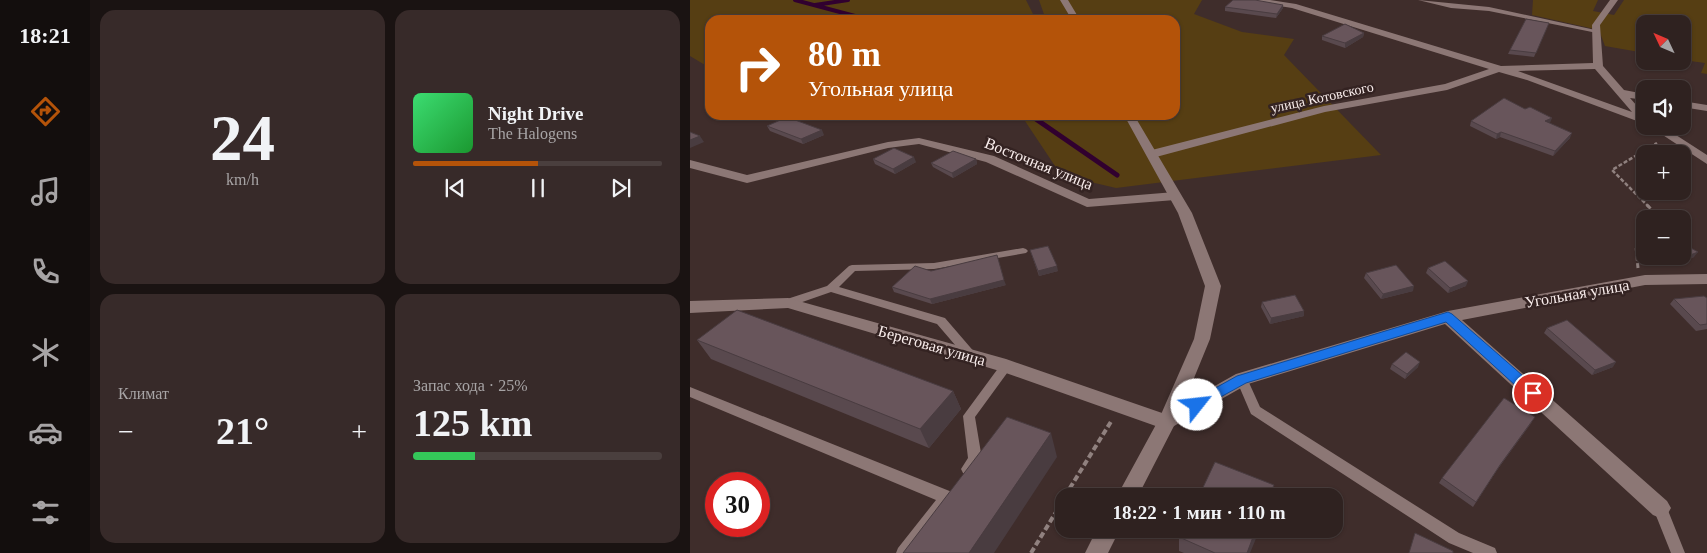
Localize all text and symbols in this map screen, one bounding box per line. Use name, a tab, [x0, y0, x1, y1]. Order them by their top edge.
north arrow	[1636, 15, 1691, 70]
map controls	[1636, 15, 1691, 265]
text: 18:21	[19, 23, 71, 48]
icon: right	[725, 35, 790, 100]
text: 80 m	[808, 35, 881, 74]
text: Угольная улица	[808, 76, 953, 101]
street label: улица Котовского	[1269, 79, 1375, 116]
button: sound	[1636, 80, 1691, 135]
icon: directions	[28, 94, 63, 129]
text: 24	[210, 102, 275, 174]
text: Night Drive	[488, 103, 584, 124]
text: The Halogens	[488, 125, 577, 142]
street label: Восточная улица	[982, 134, 1095, 194]
button: +	[1636, 145, 1691, 200]
text: km/h	[226, 171, 259, 188]
icon: music	[28, 174, 63, 209]
icon: previous	[441, 174, 469, 202]
icon: pause	[524, 174, 552, 202]
icon: next	[607, 174, 635, 202]
button: −	[1636, 210, 1691, 265]
icon: phone	[28, 254, 63, 289]
street label: Угольная улица	[1524, 276, 1631, 312]
street label: Береговая улица	[876, 322, 987, 370]
icon: climate	[28, 335, 63, 370]
pin	[1512, 372, 1554, 414]
text: Запас хода · 25%	[413, 377, 528, 394]
position arrow	[1170, 378, 1222, 430]
icon: arrive	[1519, 379, 1547, 407]
text: Климат	[118, 385, 169, 402]
text: 125 km	[413, 402, 532, 444]
text: 21°	[216, 410, 269, 452]
icon: car	[28, 415, 63, 450]
text: −	[118, 416, 134, 447]
text: +	[351, 416, 367, 447]
speed limit sign: 30	[705, 472, 770, 537]
icon: filters	[28, 495, 63, 530]
text: 18:22 · 1 мин · 110 m	[1112, 502, 1286, 523]

